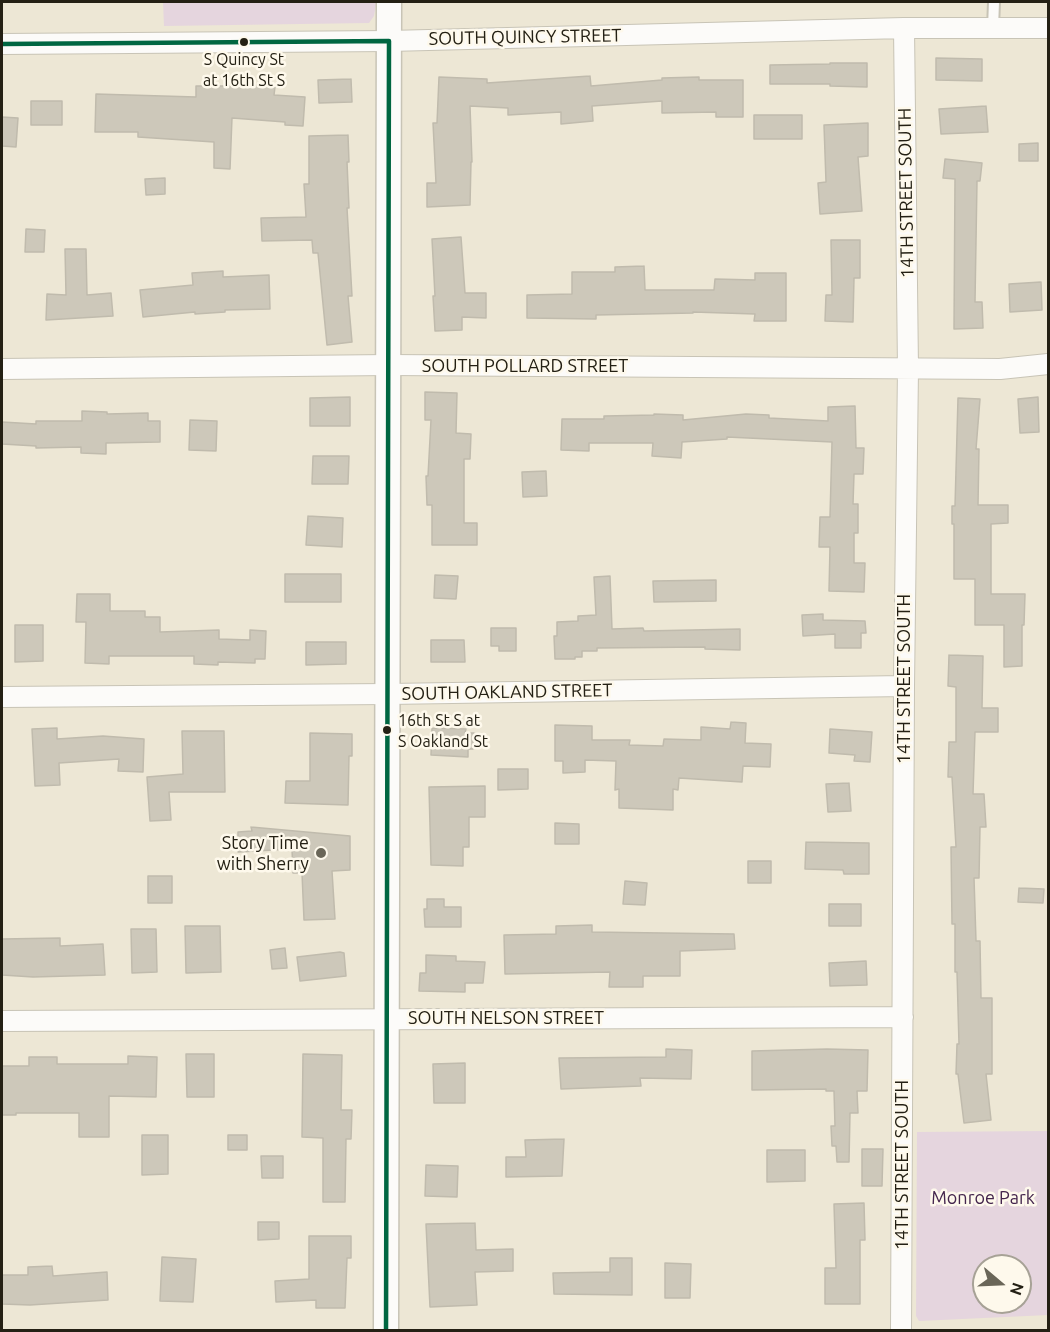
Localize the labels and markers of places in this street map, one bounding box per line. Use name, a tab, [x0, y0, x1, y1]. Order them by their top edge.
marker: S Quincy St at 16th St S	[238, 36, 250, 48]
place label: S Quincy St at 16th St S	[203, 50, 285, 88]
place label: 16th St S at S Oakland St	[398, 711, 488, 749]
marker: 16th St S at S Oakland St	[381, 724, 393, 736]
place label: Story Time with Sherry	[217, 832, 309, 874]
marker: Story Time with Sherry	[314, 846, 328, 860]

